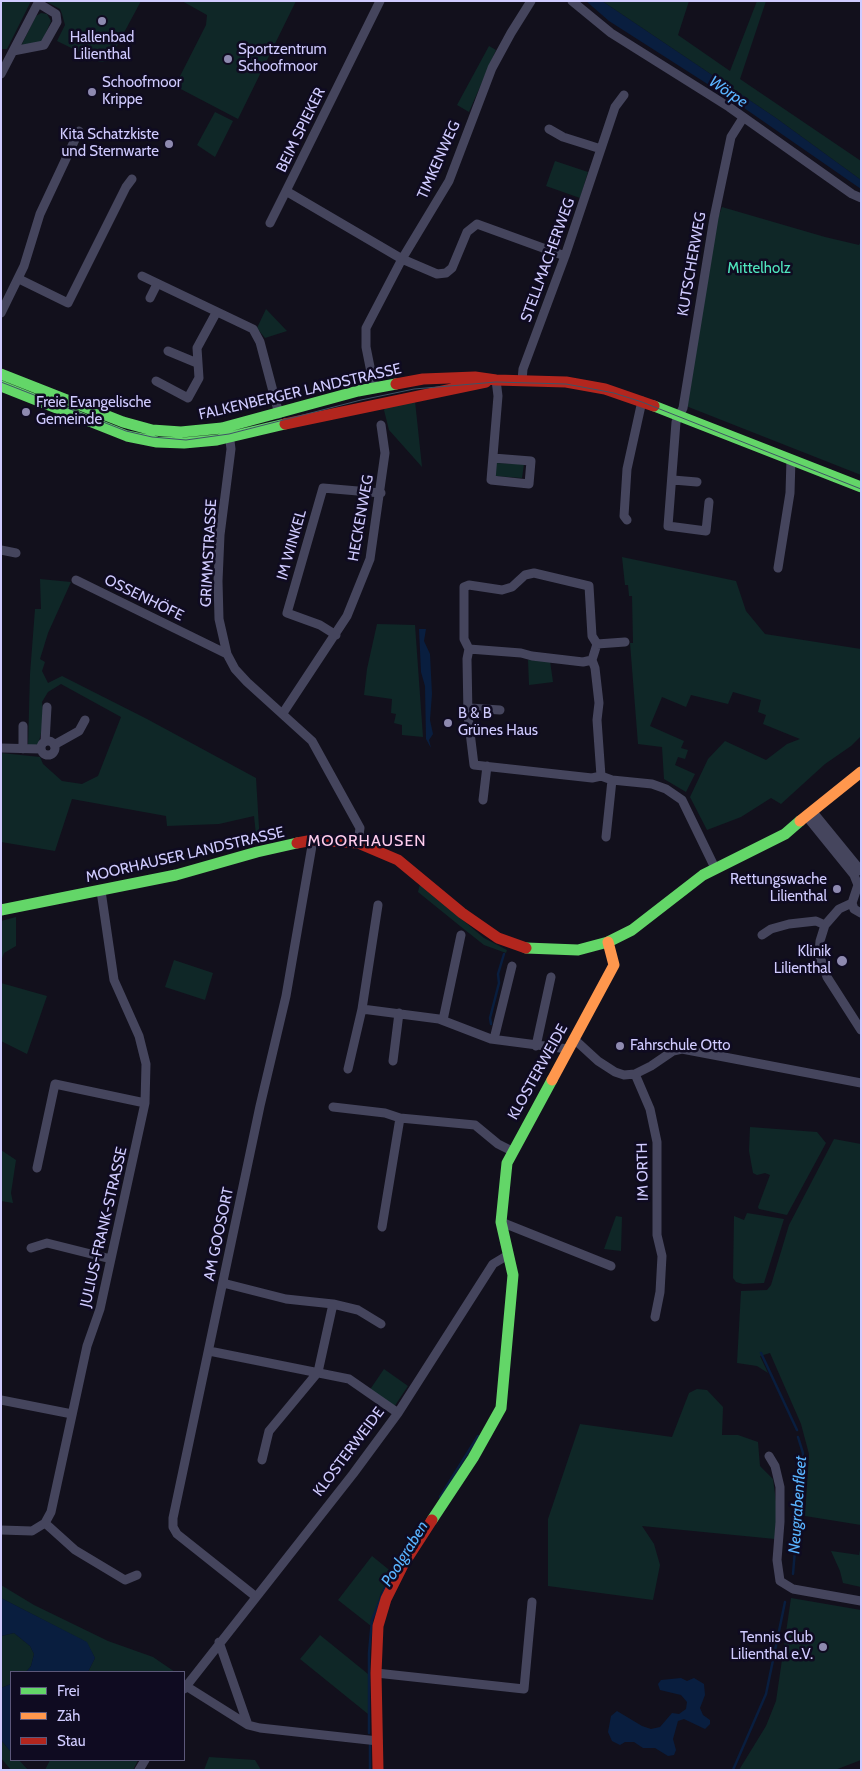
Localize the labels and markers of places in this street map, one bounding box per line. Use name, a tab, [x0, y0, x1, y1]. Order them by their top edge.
marker: Hallenbad Lilienthal	[96, 15, 108, 27]
place label: Hallenbad Lilienthal	[70, 29, 134, 64]
place label: Sportzentrum Schoofmoor	[238, 41, 327, 76]
marker: Sportzentrum Schoofmoor	[222, 53, 234, 65]
place label: Schoofmoor Krippe	[102, 74, 181, 109]
marker: Schoofmoor Krippe	[86, 86, 98, 98]
place label: Kita Schatzkiste und Sternwarte	[60, 126, 159, 161]
marker: Kita Schatzkiste und Sternwarte	[163, 138, 175, 150]
place label: Freie Evangelische Gemeinde	[36, 394, 151, 429]
marker: Freie Evangelische Gemeinde	[20, 406, 32, 418]
place label: B & B Grünes Haus	[458, 705, 538, 740]
marker: B & B Grünes Haus	[442, 717, 454, 729]
place label: Rettungswache Lilienthal	[730, 871, 827, 906]
marker: Rettungswache Lilienthal	[831, 883, 843, 895]
place label: Klinik Lilienthal	[774, 943, 831, 978]
marker: Klinik Lilienthal	[835, 954, 849, 968]
place label: Fahrschule Otto	[630, 1037, 730, 1055]
marker: Fahrschule Otto	[614, 1040, 626, 1052]
place label: Tennis Club Lilienthal e.V.	[731, 1629, 813, 1664]
marker: Tennis Club Lilienthal e.V.	[817, 1641, 829, 1653]

